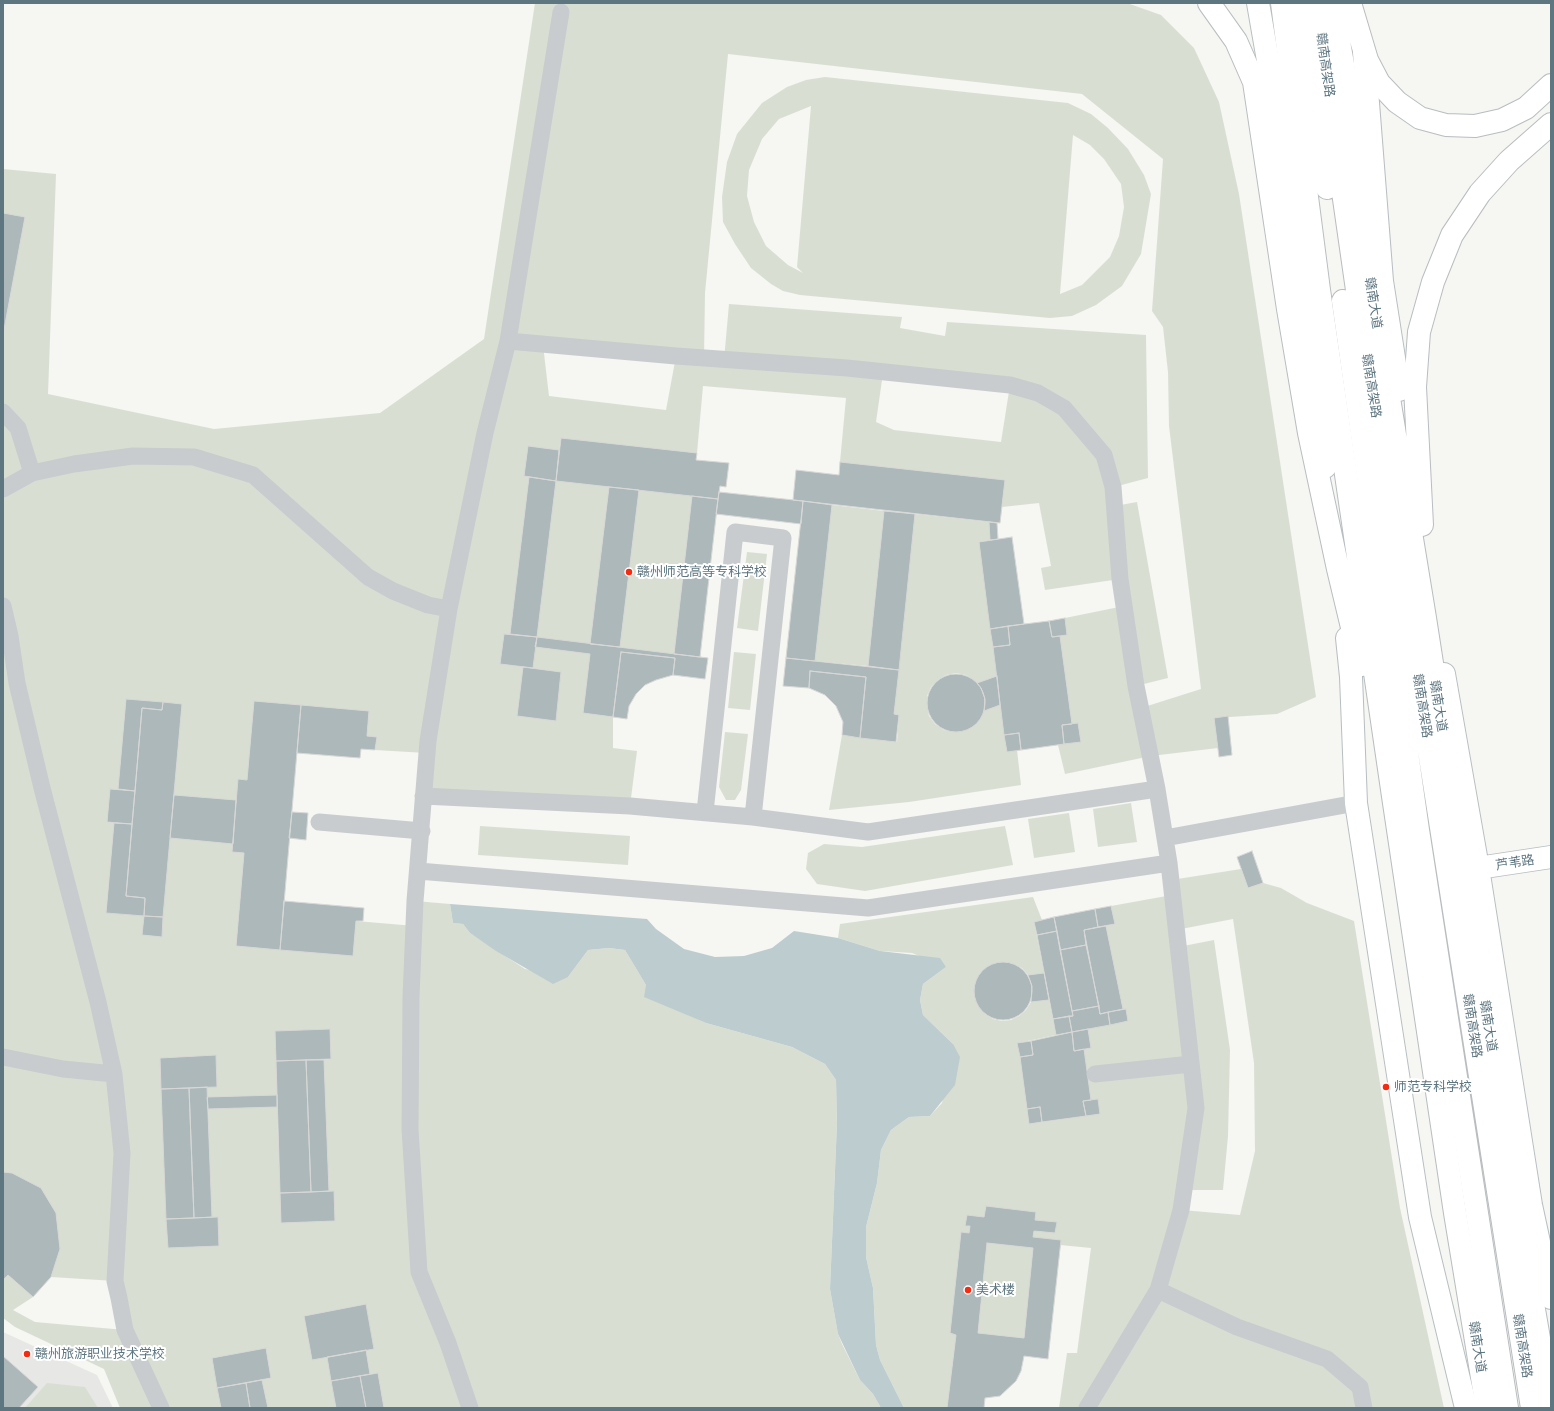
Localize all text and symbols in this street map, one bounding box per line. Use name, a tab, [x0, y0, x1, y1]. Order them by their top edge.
street label: 赣南高架路	[1313, 32, 1337, 98]
street label: 赣南大道	[1361, 276, 1385, 330]
street label: 赣南高架路	[1358, 353, 1384, 419]
place label: 赣州师范高等专科学校	[637, 564, 767, 580]
marker: 赣州师范高等专科学校	[624, 567, 634, 577]
street label: 赣南高架路	[1409, 673, 1435, 739]
street label: 赣南大道	[1426, 679, 1450, 733]
street label: 芦苇路	[1495, 852, 1535, 874]
street label: 赣南高架路	[1459, 993, 1485, 1059]
street label: 赣南大道	[1476, 999, 1500, 1053]
place label: 师范专科学校	[1394, 1079, 1472, 1095]
marker: 师范专科学校	[1381, 1082, 1391, 1092]
place label: 美术楼	[976, 1282, 1015, 1298]
marker: 美术楼	[963, 1285, 973, 1295]
street label: 赣南高架路	[1509, 1313, 1535, 1379]
street label: 赣南大道	[1465, 1320, 1489, 1374]
place label: 赣州旅游职业技术学校	[35, 1346, 165, 1362]
marker: 赣州旅游职业技术学校	[22, 1349, 32, 1359]

